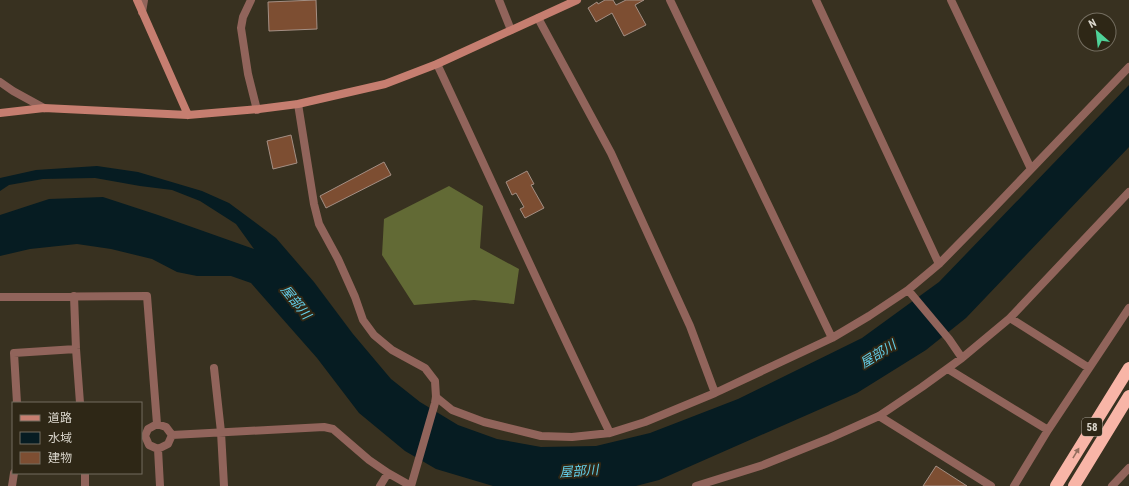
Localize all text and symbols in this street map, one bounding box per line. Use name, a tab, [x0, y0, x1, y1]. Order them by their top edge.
north arrow	[1077, 12, 1117, 52]
text: N	[1087, 16, 1099, 31]
water label: 屋部川	[278, 282, 315, 323]
water label: 屋部川	[857, 336, 900, 371]
legend	[12, 402, 142, 474]
text: 道路	[48, 411, 72, 425]
road number: 58	[1082, 418, 1102, 436]
text: 水域	[48, 431, 72, 445]
one-way arrow	[1072, 448, 1080, 458]
text: 建物	[48, 451, 72, 465]
water label: 屋部川	[559, 462, 601, 480]

